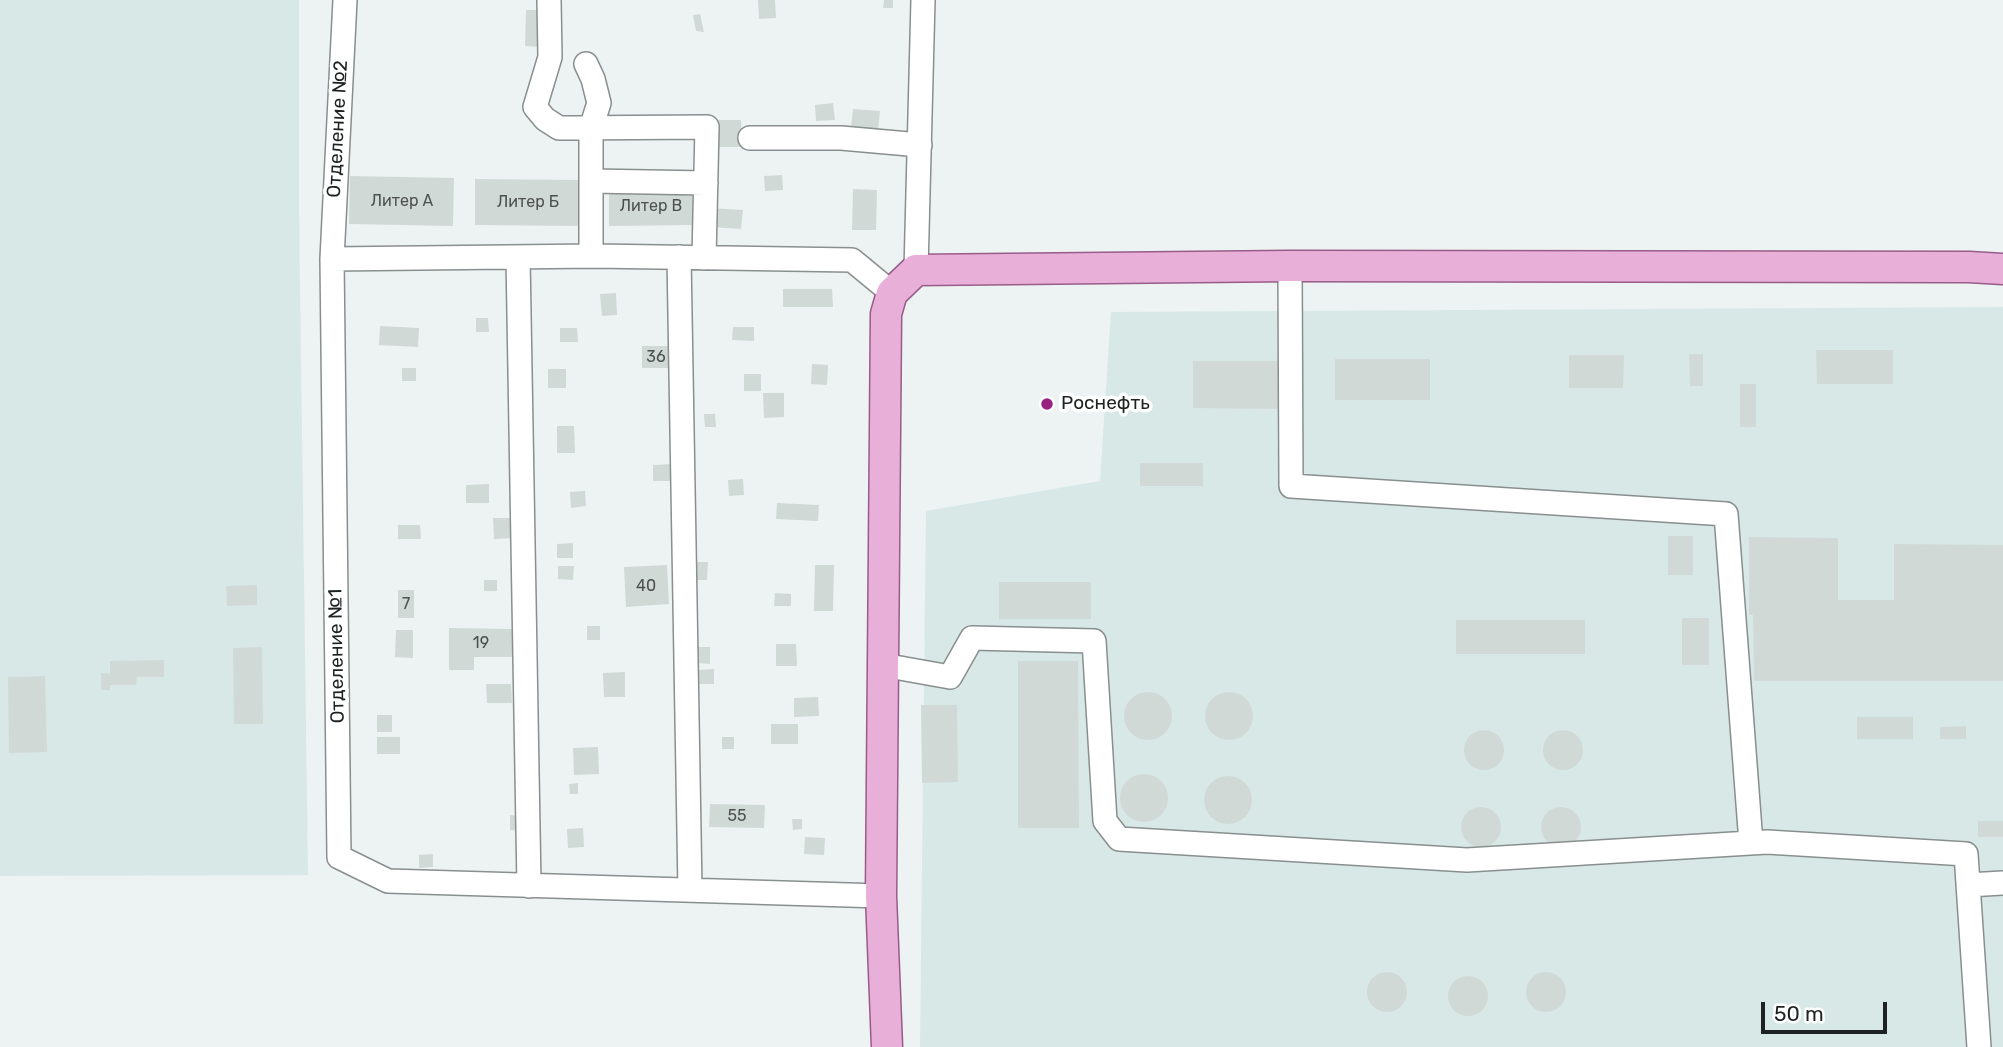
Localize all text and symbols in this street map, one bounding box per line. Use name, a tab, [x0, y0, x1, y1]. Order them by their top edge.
street label: Отделение №2	[323, 60, 353, 198]
house number: Литер А	[371, 191, 433, 211]
house number: Литер Б	[497, 192, 559, 212]
house number: Литер В	[620, 196, 682, 216]
house number: 36	[646, 347, 666, 367]
place label: Роснефть	[1061, 393, 1150, 415]
marker: Роснефть	[1039, 396, 1055, 412]
house number: 40	[636, 576, 656, 596]
street label: Отделение №1	[324, 588, 350, 724]
house number: 7	[402, 594, 410, 614]
house number: 19	[473, 633, 489, 653]
house number: 55	[727, 806, 747, 826]
scale bar	[1765, 988, 1891, 1032]
text: 50 m	[1774, 1001, 1824, 1026]

